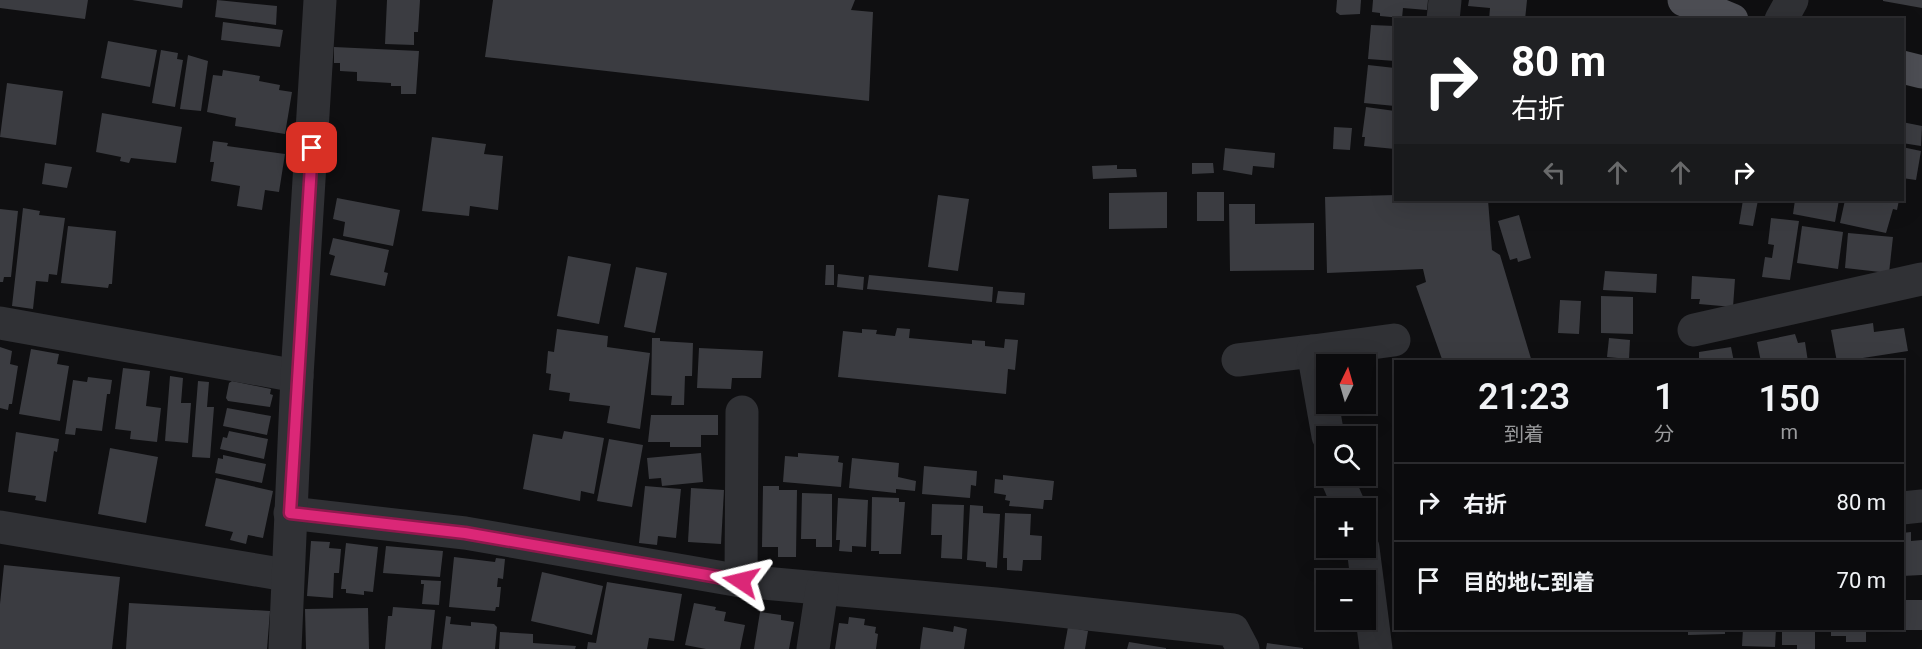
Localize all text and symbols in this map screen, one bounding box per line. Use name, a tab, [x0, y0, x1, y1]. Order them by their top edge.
text: 80 m	[1511, 37, 1606, 86]
icon: right	[1412, 42, 1490, 120]
text: 右折	[1511, 93, 1565, 125]
pin	[286, 122, 337, 173]
icon: arrive	[295, 131, 328, 164]
icon: left	[1538, 156, 1571, 189]
icon: ahead	[1601, 156, 1634, 189]
icon: ahead	[1664, 156, 1697, 189]
icon: right	[1727, 156, 1760, 189]
north arrow	[1316, 354, 1376, 414]
map controls	[1316, 354, 1376, 630]
text: 21:23	[1478, 376, 1570, 418]
text: 1	[1654, 376, 1674, 418]
text: 150	[1758, 378, 1820, 420]
text: m	[1780, 420, 1798, 444]
text: 到着	[1504, 422, 1544, 446]
text: 分	[1654, 422, 1674, 446]
button: search	[1316, 426, 1376, 486]
icon: right	[1412, 486, 1445, 519]
text: 80 m	[1837, 490, 1886, 515]
text: 右折	[1463, 492, 1507, 517]
button: +	[1316, 498, 1376, 558]
position arrow	[709, 549, 773, 613]
icon: arrive	[1412, 564, 1445, 597]
text: 70 m	[1837, 568, 1886, 593]
button: −	[1316, 570, 1376, 630]
text: 目的地に到着	[1463, 570, 1595, 595]

